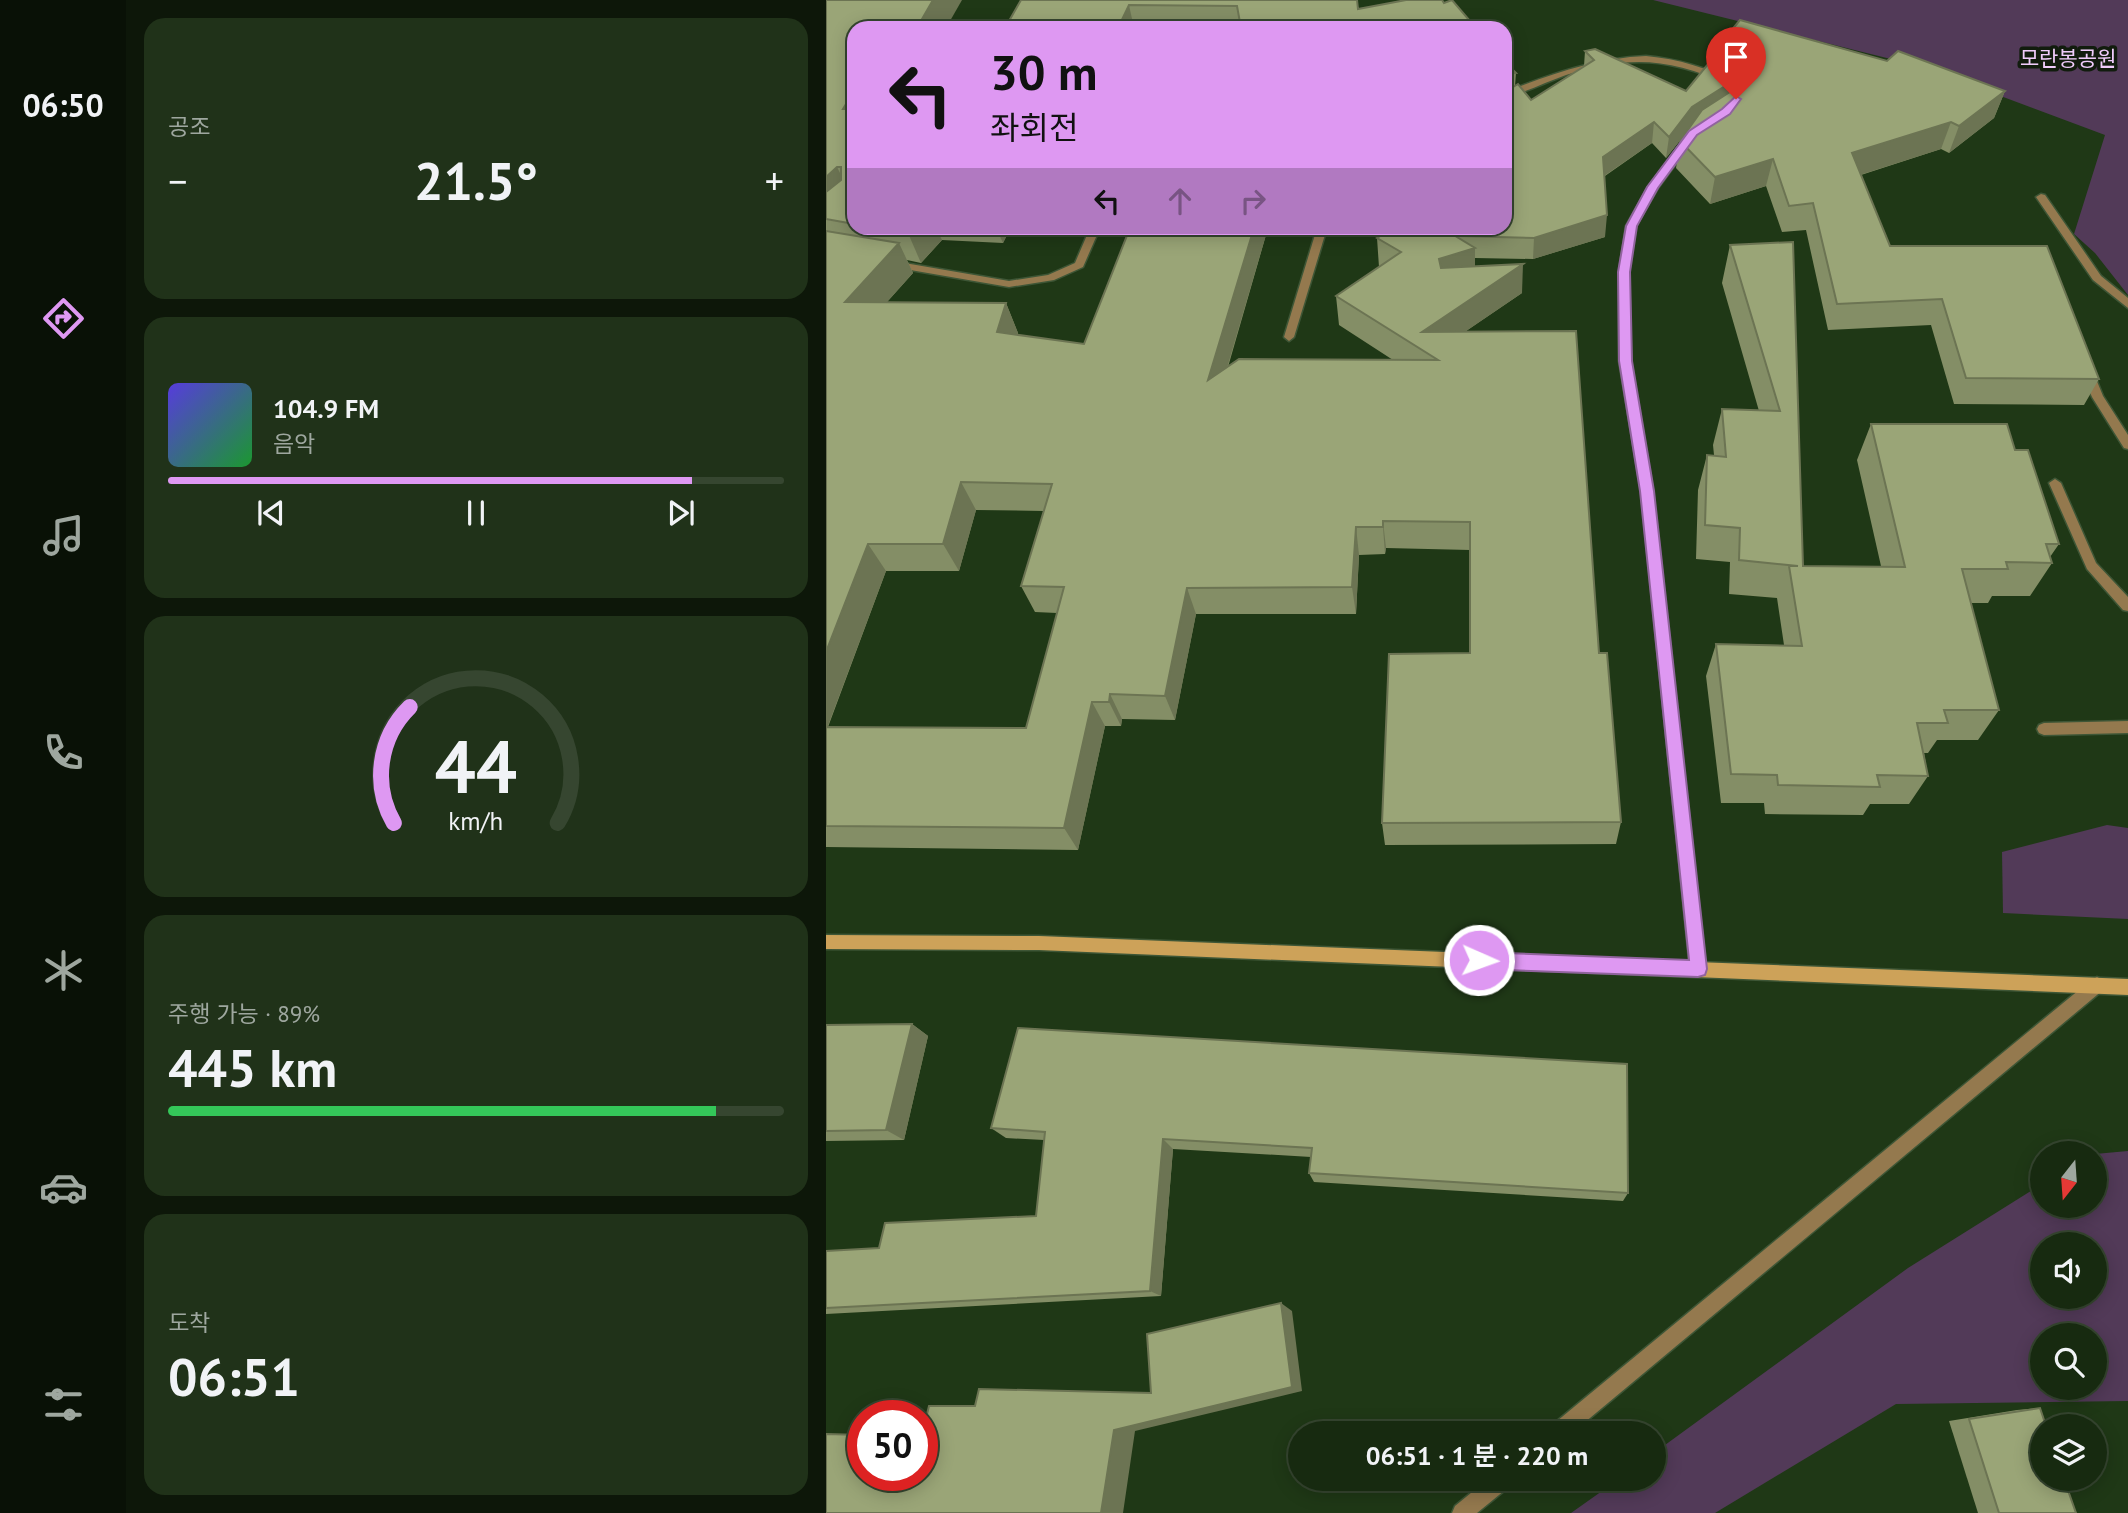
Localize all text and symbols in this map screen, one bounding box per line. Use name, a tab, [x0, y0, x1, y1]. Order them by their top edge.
pin	[1706, 27, 1766, 99]
icon: arrive	[1717, 38, 1755, 76]
text: 30 m	[990, 40, 1097, 104]
park label: 모란봉공원	[2020, 45, 2116, 72]
icon: left	[875, 49, 966, 140]
text: 06:50	[22, 84, 104, 126]
text: 좌회전	[990, 106, 1078, 148]
text: 공조	[168, 112, 210, 141]
text: 21.5°	[414, 147, 538, 214]
text: −	[168, 156, 187, 205]
text: +	[765, 156, 784, 205]
icon: left	[1088, 182, 1126, 220]
icon: ahead	[1161, 182, 1199, 220]
icon: right	[1234, 182, 1272, 220]
icon: directions	[39, 294, 88, 343]
text: 104.9 FM	[273, 392, 379, 425]
text: 음악	[273, 429, 315, 458]
icon: previous	[252, 494, 290, 532]
icon: pause	[457, 494, 495, 532]
icon: next	[662, 494, 700, 532]
icon: music	[39, 511, 88, 560]
text: 44	[435, 719, 517, 813]
icon: phone	[39, 728, 88, 777]
text: km/h	[449, 804, 503, 836]
position arrow	[1442, 923, 1516, 997]
icon: climate	[39, 946, 88, 995]
text: 주행 가능 · 89%	[168, 999, 320, 1028]
text: 445 km	[168, 1034, 337, 1101]
north arrow	[2030, 1141, 2107, 1218]
map controls	[2030, 1141, 2107, 1491]
icon: car	[39, 1163, 88, 1212]
button: sound	[2030, 1232, 2107, 1309]
text: 도착	[168, 1308, 210, 1337]
button: search	[2030, 1323, 2107, 1400]
text: 06:51	[168, 1343, 300, 1410]
icon: filters	[39, 1380, 88, 1429]
speed limit sign: 50	[847, 1400, 938, 1491]
button: layers	[2030, 1414, 2107, 1491]
text: 06:51 · 1 분 · 220 m	[1366, 1439, 1588, 1472]

